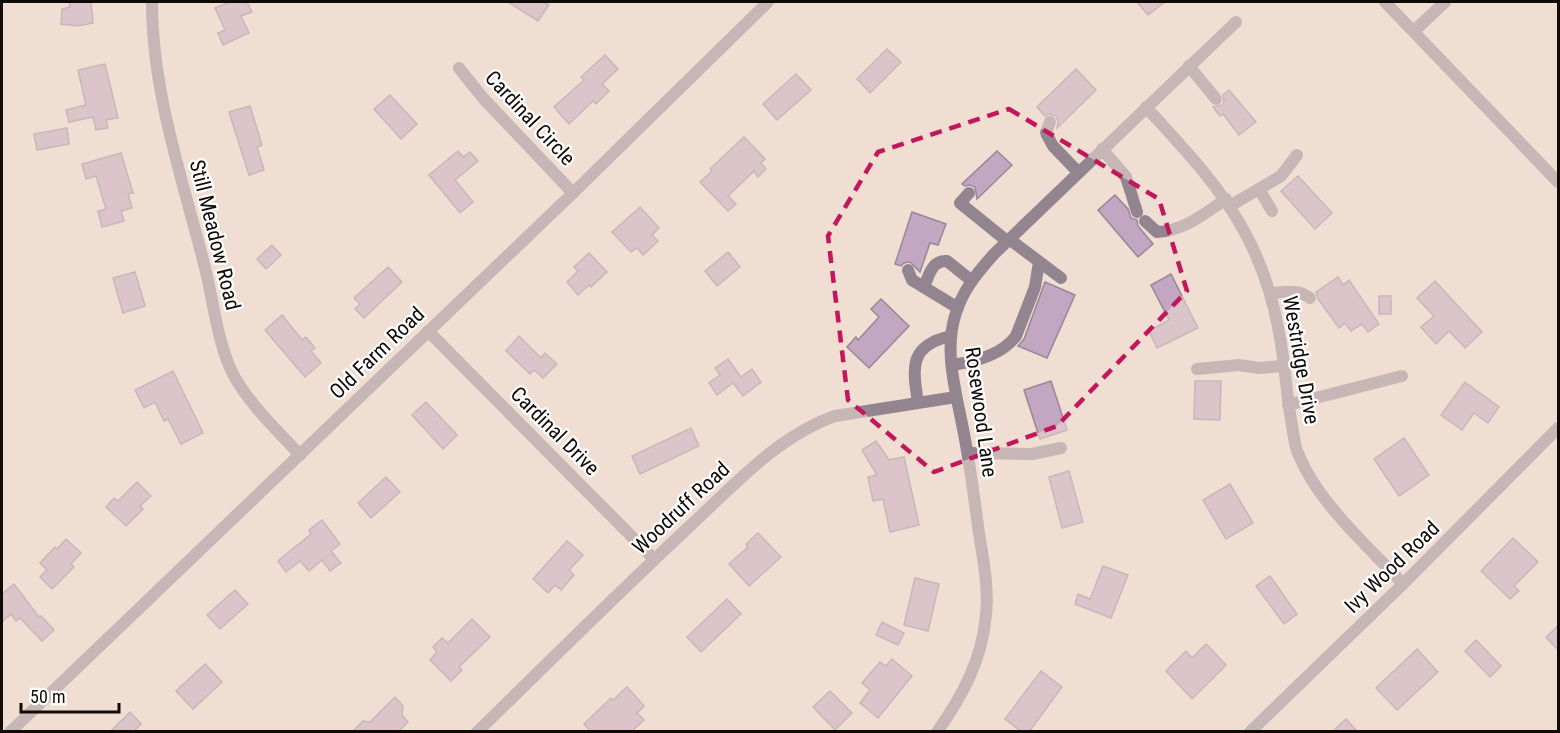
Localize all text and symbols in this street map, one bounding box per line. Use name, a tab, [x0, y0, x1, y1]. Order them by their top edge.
street label: Cardinal Circle	[480, 66, 580, 170]
street label: Still Meadow Road	[185, 158, 245, 312]
street label: Westridge Drive	[1278, 294, 1324, 426]
street label: Old Farm Road	[325, 302, 429, 404]
street label: Rosewood Lane	[960, 345, 1002, 479]
street label: Cardinal Drive	[506, 382, 604, 480]
street label: Woodruff Road	[627, 457, 735, 559]
street label: Ivy Wood Road	[1340, 516, 1444, 618]
scale bar	[21, 676, 118, 714]
text: 50 m	[30, 686, 65, 707]

